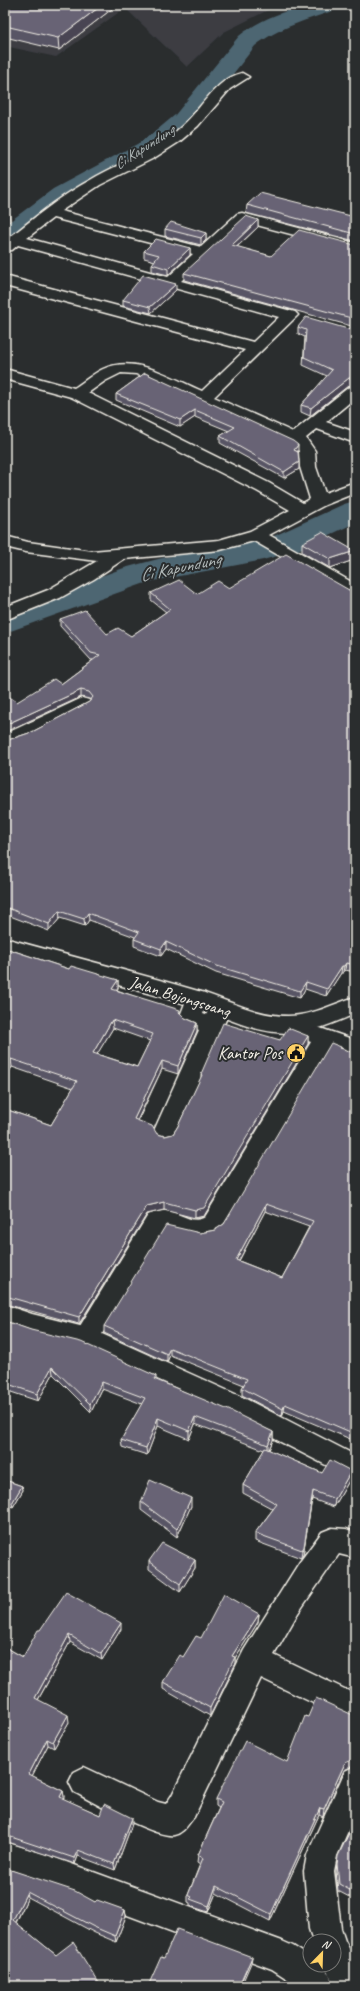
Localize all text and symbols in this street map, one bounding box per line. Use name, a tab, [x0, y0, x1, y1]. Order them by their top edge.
water label: Ci Kapundung	[111, 119, 180, 174]
water label: Ci Kapundung	[138, 547, 225, 586]
street label: Jalan Bojongsoang	[126, 971, 235, 1022]
public building icon: Kantor Pos	[285, 1042, 307, 1064]
place label: Kantor Pos	[218, 1043, 284, 1064]
north arrow	[302, 1933, 342, 1973]
text: N	[320, 1936, 334, 1952]

